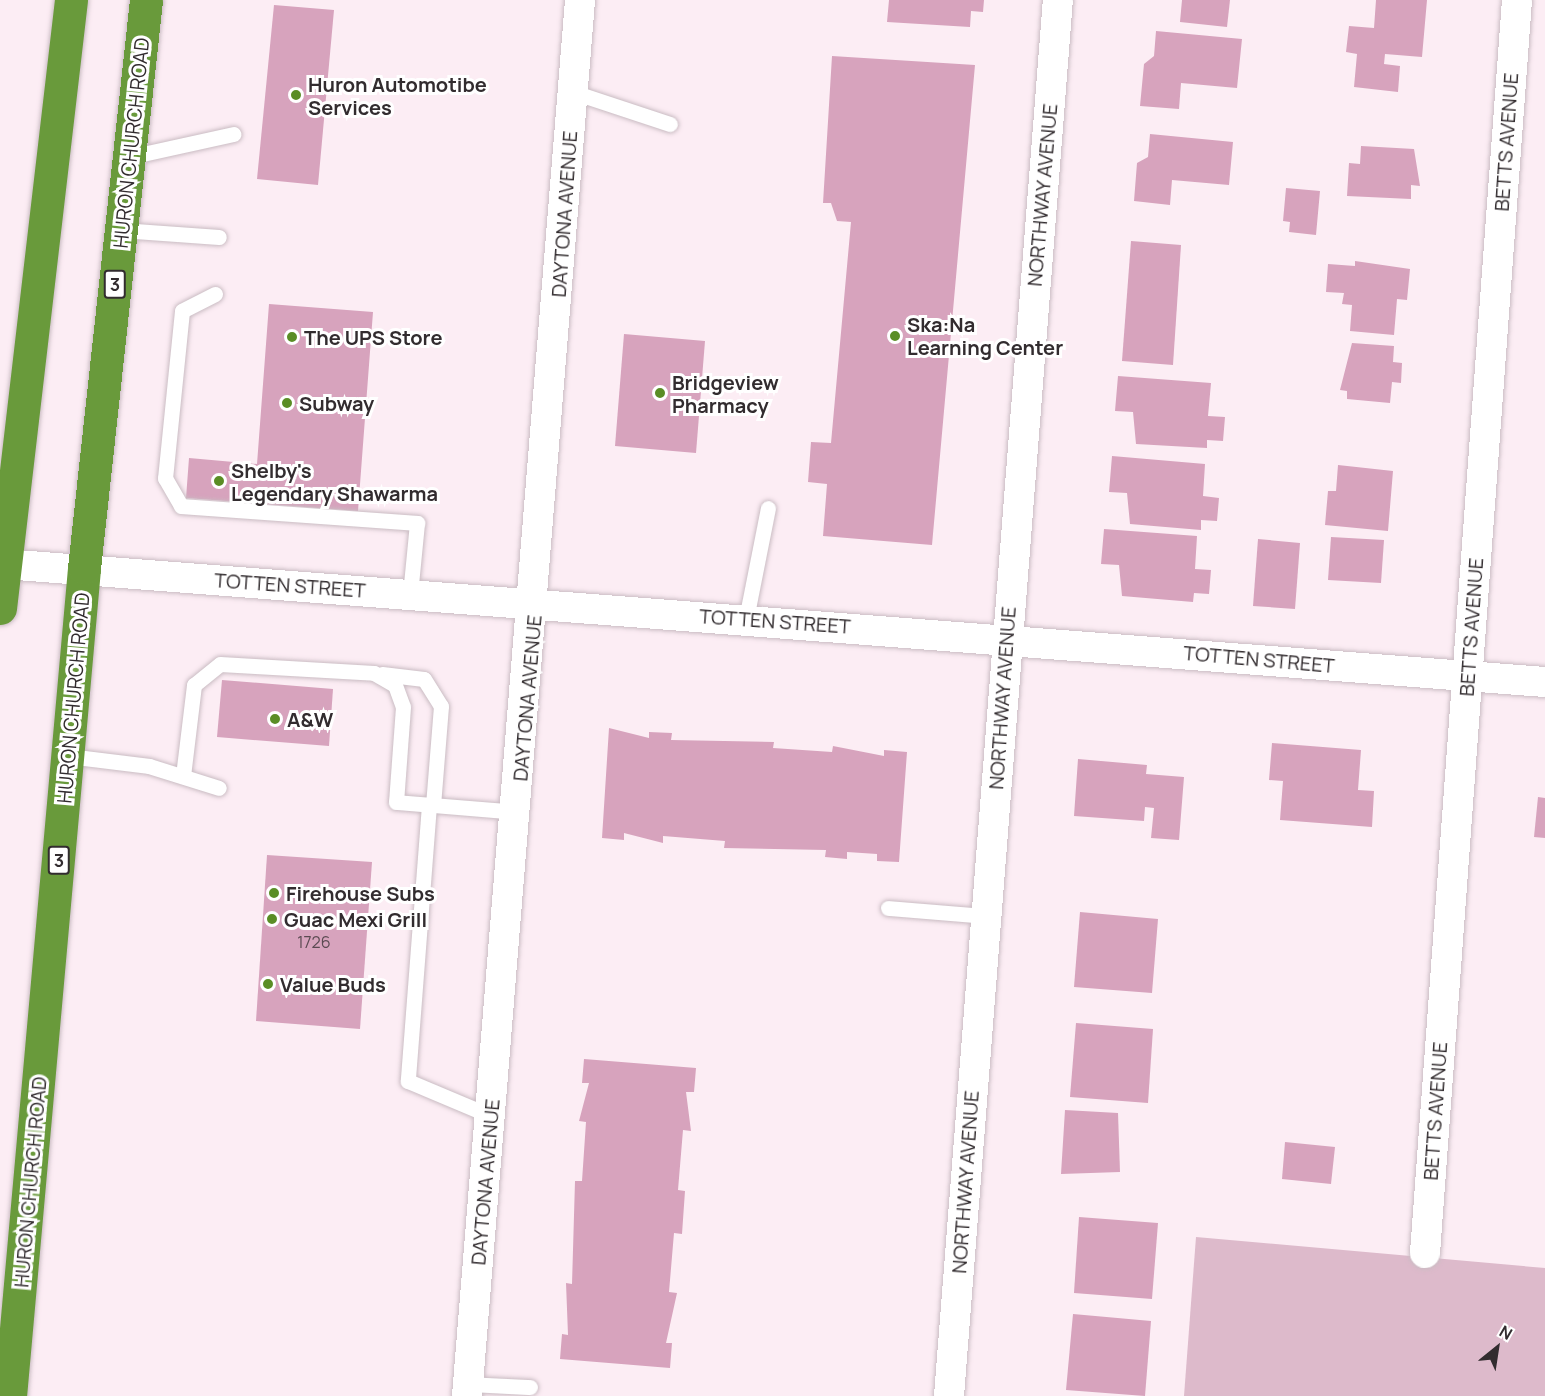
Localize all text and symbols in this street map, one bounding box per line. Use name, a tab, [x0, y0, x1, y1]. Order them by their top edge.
street label: HURON CHURCH ROAD	[108, 36, 154, 250]
place label: Huron Automotibe Services	[308, 72, 487, 119]
street label: BETTS AVENUE	[1489, 72, 1523, 212]
marker: Huron Automotibe Services	[289, 88, 303, 102]
street label: NORTHWAY AVENUE	[1022, 102, 1062, 288]
street label: DAYTONA AVENUE	[546, 130, 582, 298]
road number: 3	[103, 269, 127, 299]
place label: Ska:Na Learning Center	[907, 312, 1063, 359]
place label: The UPS Store	[304, 325, 442, 349]
marker: Ska:Na Learning Center	[888, 329, 902, 343]
marker: The UPS Store	[285, 330, 299, 344]
place label: Bridgeview Pharmacy	[672, 370, 779, 417]
marker: Bridgeview Pharmacy	[653, 386, 667, 400]
place label: Subway	[299, 391, 374, 415]
marker: Subway	[280, 396, 294, 410]
place label: Shelby's Legendary Shawarma	[231, 458, 438, 505]
marker: Shelby's Legendary Shawarma	[212, 474, 226, 488]
street label: BETTS AVENUE	[1454, 557, 1488, 697]
street label: TOTTEN STREET	[213, 568, 367, 602]
street label: HURON CHURCH ROAD	[52, 591, 94, 805]
street label: TOTTEN STREET	[698, 604, 852, 638]
street label: NORTHWAY AVENUE	[984, 605, 1020, 791]
street label: DAYTONA AVENUE	[508, 614, 546, 782]
street label: TOTTEN STREET	[1182, 640, 1336, 678]
place label: A&W	[287, 707, 333, 731]
marker: A&W	[268, 712, 282, 726]
road number: 3	[47, 845, 71, 875]
place label: Firehouse Subs	[286, 881, 435, 905]
marker: Firehouse Subs	[267, 886, 281, 900]
place label: Guac Mexi Grill	[284, 907, 427, 931]
marker: Guac Mexi Grill	[265, 912, 279, 926]
house number: 1726	[297, 932, 331, 952]
place label: Value Buds	[280, 972, 386, 996]
marker: Value Buds	[261, 977, 275, 991]
street label: BETTS AVENUE	[1418, 1041, 1452, 1181]
street label: HURON CHURCH ROAD	[9, 1075, 51, 1289]
street label: NORTHWAY AVENUE	[947, 1089, 983, 1275]
street label: DAYTONA AVENUE	[466, 1098, 504, 1266]
north arrow	[1467, 1318, 1527, 1378]
text: N	[1496, 1320, 1516, 1345]

